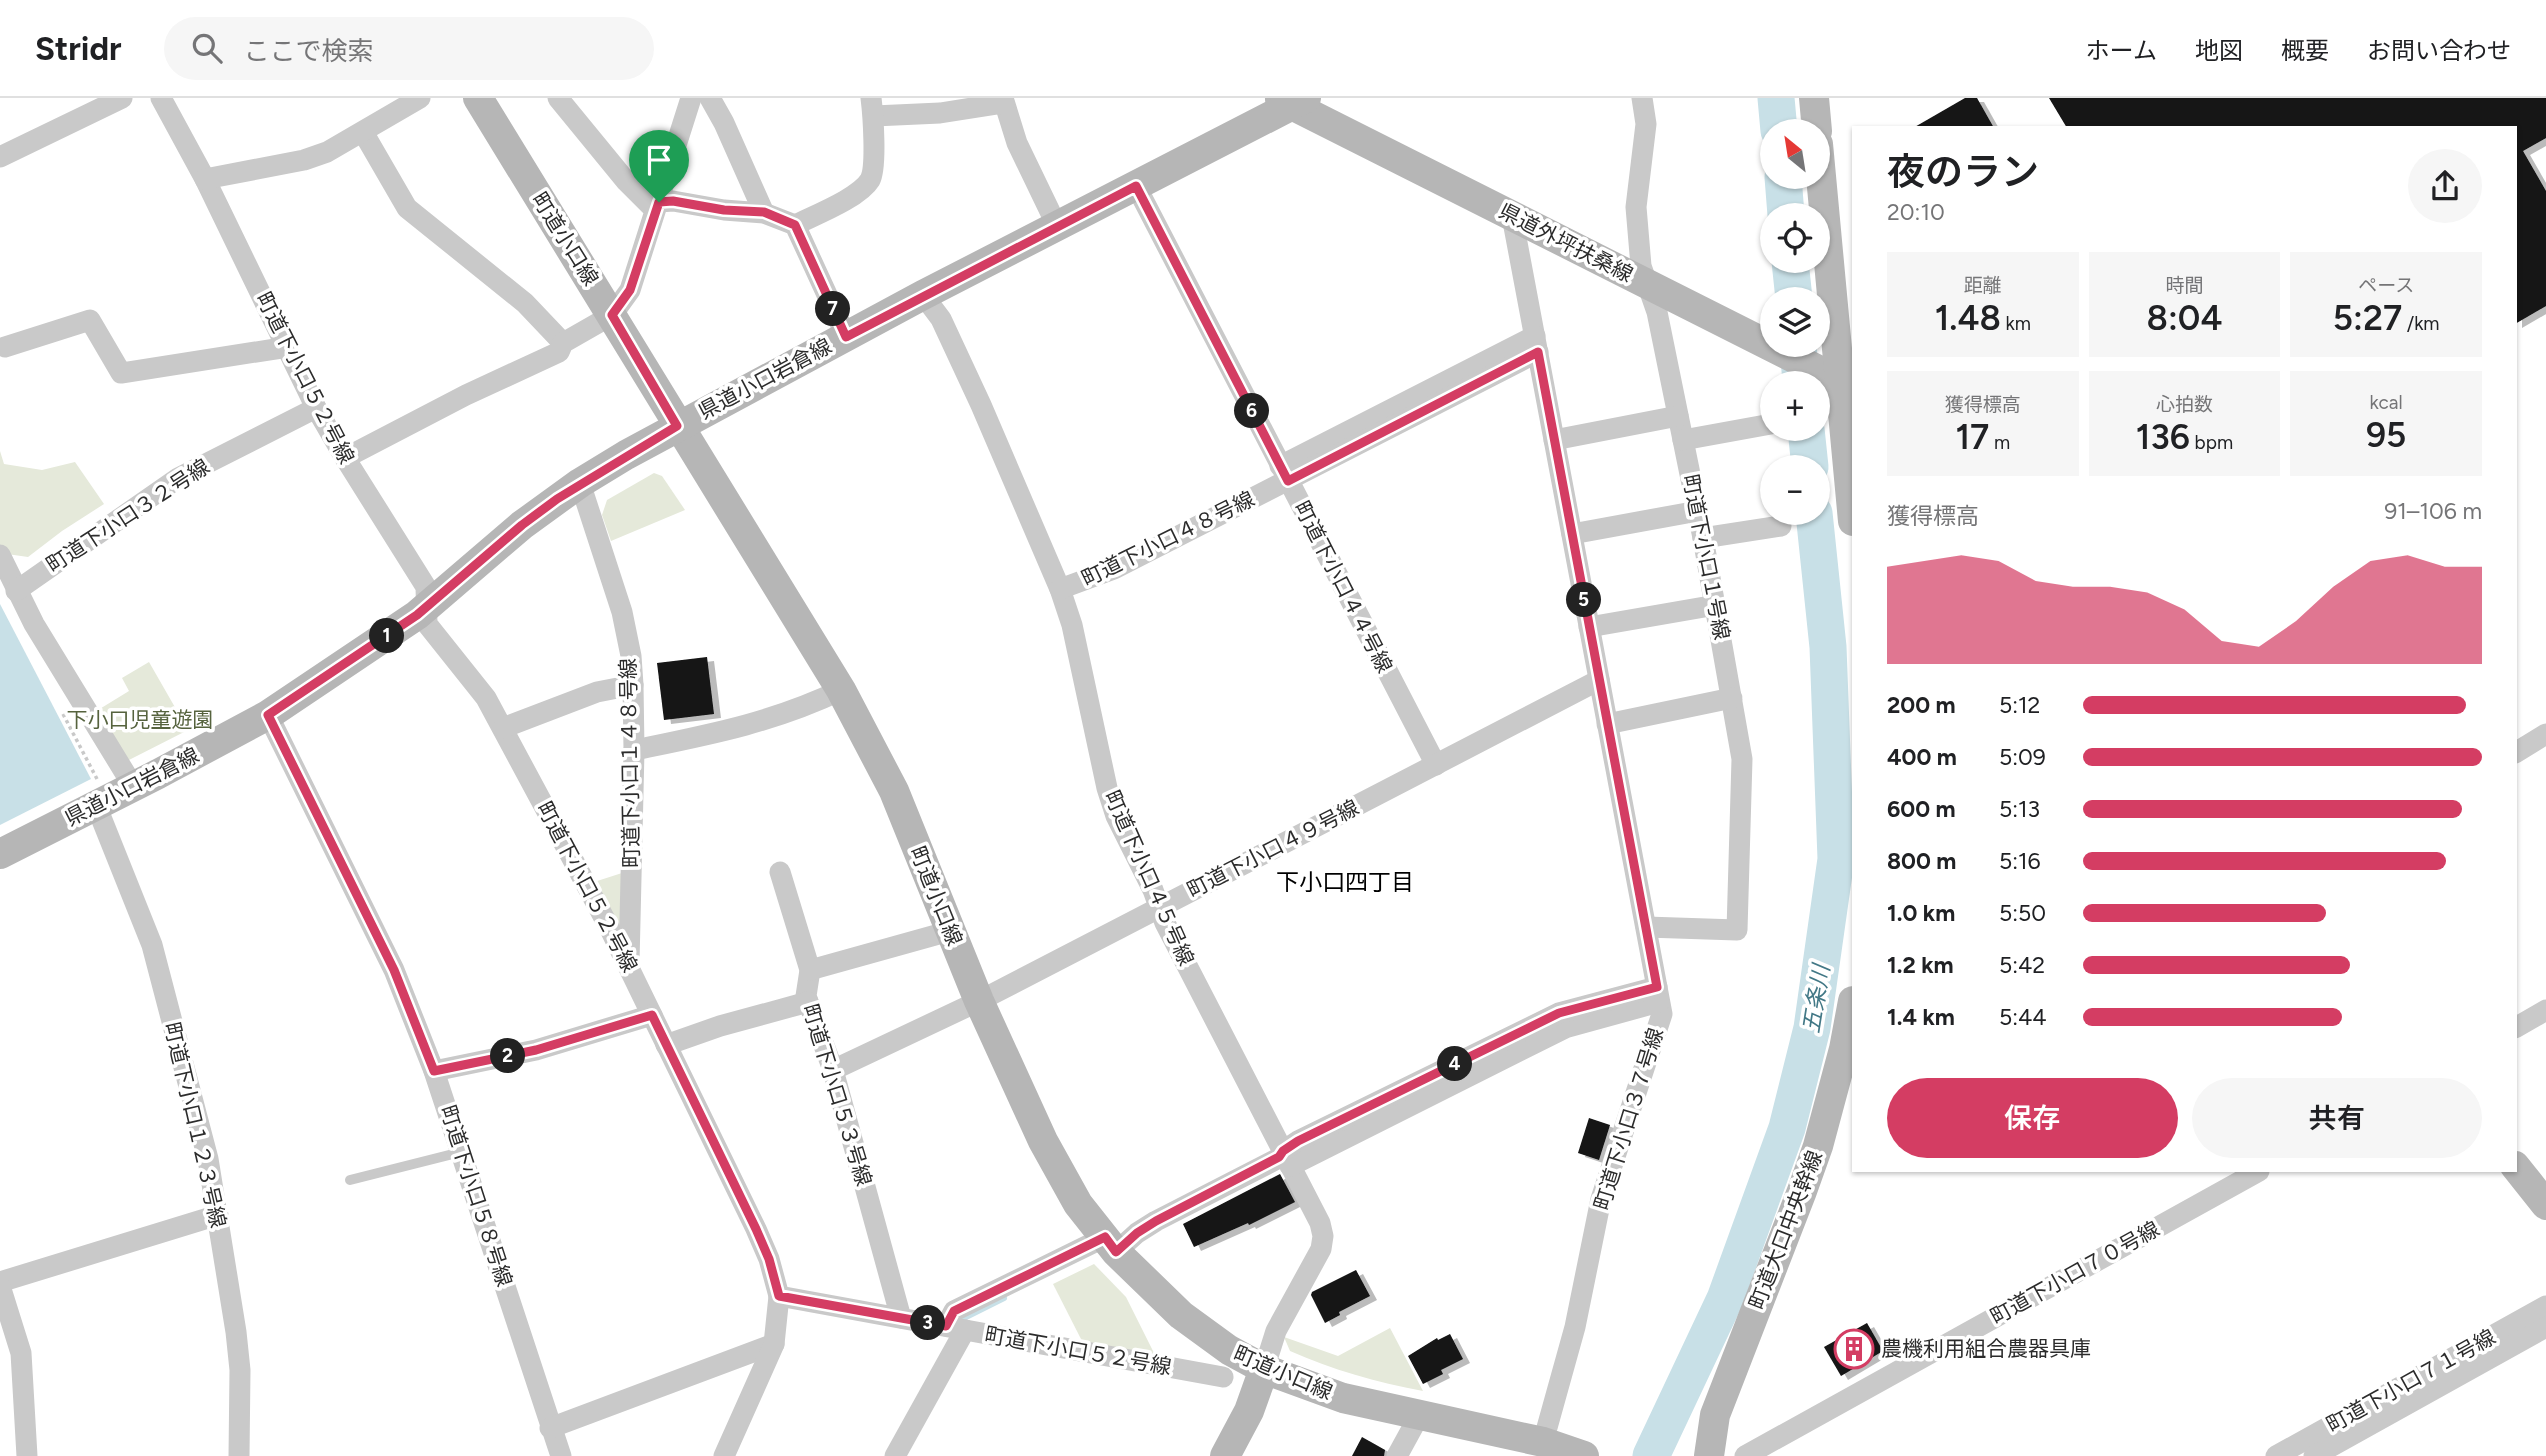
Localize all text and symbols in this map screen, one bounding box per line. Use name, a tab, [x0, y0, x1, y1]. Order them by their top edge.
search box	[164, 17, 654, 80]
text: Stridr	[35, 29, 122, 68]
icon: search	[188, 29, 226, 67]
text: ここで検索	[244, 35, 374, 67]
text: ホーム	[2086, 36, 2157, 65]
text: 地図	[2195, 36, 2243, 65]
text: 概要	[2281, 36, 2329, 65]
text: お問い合わせ	[2367, 36, 2511, 65]
north arrow	[1760, 119, 1830, 189]
map controls	[1760, 119, 1830, 525]
pin	[629, 130, 689, 202]
icon: arrive	[640, 141, 678, 179]
text: 夜のラン	[1887, 149, 2039, 195]
button: share	[2408, 149, 2482, 223]
street label: 町道小口線	[527, 188, 604, 290]
street label: 県道外坪扶桑線	[1495, 198, 1637, 287]
text: 20:10	[1887, 198, 1945, 226]
button: locate	[1760, 203, 1830, 273]
text: 距離	[1964, 274, 2002, 297]
text: 時間	[2165, 274, 2204, 297]
text: ペース	[2358, 274, 2414, 297]
button: layers	[1760, 287, 1830, 357]
street label: 町道下小口５２号線	[251, 288, 359, 468]
pin: 7	[816, 292, 850, 326]
text: 7	[827, 297, 838, 320]
text: 1.48	[1935, 297, 2001, 339]
text: 8:04	[2147, 297, 2222, 339]
text: 5:27	[2333, 297, 2402, 339]
text: km	[2001, 312, 2031, 335]
text: /km	[2402, 312, 2440, 335]
street label: 県道小口岩倉線	[694, 333, 836, 424]
button: +	[1760, 371, 1830, 441]
text: kcal	[2370, 391, 2403, 414]
text: 獲得標高	[1945, 393, 2021, 416]
text: 心拍数	[2156, 393, 2213, 416]
pin: 6	[1234, 394, 1270, 428]
text: 6	[1246, 399, 1257, 422]
text: 95	[2366, 414, 2406, 456]
text: 17	[1955, 416, 1989, 458]
text: 136	[2136, 416, 2190, 458]
text: m	[1989, 431, 2010, 454]
text: bpm	[2190, 431, 2233, 454]
street label: 町道下小口３２号線	[42, 454, 214, 578]
button: −	[1760, 455, 1830, 525]
street label: 町道下小口１号線	[1678, 472, 1735, 642]
street label: 町道下小口４８号線	[1077, 486, 1258, 591]
street label: 町道下小口４４号線	[1289, 497, 1397, 677]
text: 91–106 m	[2384, 497, 2482, 525]
text: 獲得標高	[1887, 502, 1979, 530]
pin: 5	[1566, 582, 1602, 618]
text: 5	[1578, 588, 1589, 611]
pin: 1	[370, 618, 404, 654]
text: 1	[382, 624, 391, 647]
street label: 町道下小口１４８号線	[615, 658, 644, 868]
text: 200 m	[1887, 691, 1956, 719]
text: 5:12	[1999, 691, 2040, 719]
park label: 下小口児童遊園	[67, 707, 214, 732]
street label: 県道小口岩倉線	[61, 742, 203, 831]
text: 400 m	[1887, 743, 1957, 771]
text: 5:09	[1999, 743, 2046, 771]
street label: 町道下小口４５号線	[1100, 786, 1199, 969]
street label: 町道下小口４９号線	[1183, 795, 1363, 903]
text: 600 m	[1887, 795, 1956, 823]
text: 5:13	[1999, 795, 2040, 823]
street label: 町道下小口５２号線	[532, 797, 643, 976]
street label: 町道小口線	[905, 842, 968, 949]
text: 800 m	[1887, 847, 1956, 875]
text: 5:16	[1999, 847, 2041, 875]
district label: 下小口四丁目	[1276, 868, 1414, 896]
text: 1.0 km	[1887, 899, 1955, 927]
text: 5:50	[1999, 899, 2046, 927]
text: 1.2 km	[1887, 951, 1954, 979]
text: 5:42	[1999, 951, 2045, 979]
water label: 五条川	[1797, 960, 1836, 1035]
street label: 町道下小口５３号線	[798, 1001, 877, 1189]
text: 1.4 km	[1887, 1003, 1955, 1031]
text: 5:44	[1999, 1003, 2047, 1031]
street label: 町道下小口１２３号線	[160, 1020, 231, 1230]
street label: 町道下小口３７号線	[1589, 1025, 1668, 1213]
pin: 2	[490, 1038, 526, 1074]
text: 2	[502, 1044, 513, 1067]
pin: 4	[1438, 1046, 1472, 1082]
text: 4	[1448, 1052, 1461, 1075]
button: 保存	[1887, 1078, 2178, 1158]
button: 共有	[2192, 1078, 2482, 1158]
street label: 町道下小口５８号線	[435, 1102, 518, 1290]
street label: 町道大口中央幹線	[1744, 1147, 1827, 1313]
street label: 町道下小口７０号線	[1986, 1216, 2163, 1329]
pin: 3	[911, 1306, 946, 1340]
text: 3	[922, 1311, 933, 1334]
street label: 町道下小口５２号線	[983, 1322, 1173, 1379]
street label: 町道下小口７１号線	[2322, 1324, 2499, 1437]
building icon: 農機利用組合農器具庫	[1833, 1328, 1875, 1370]
place label: 農機利用組合農器具庫	[1881, 1336, 2091, 1361]
street label: 町道小口線	[1230, 1341, 1336, 1405]

